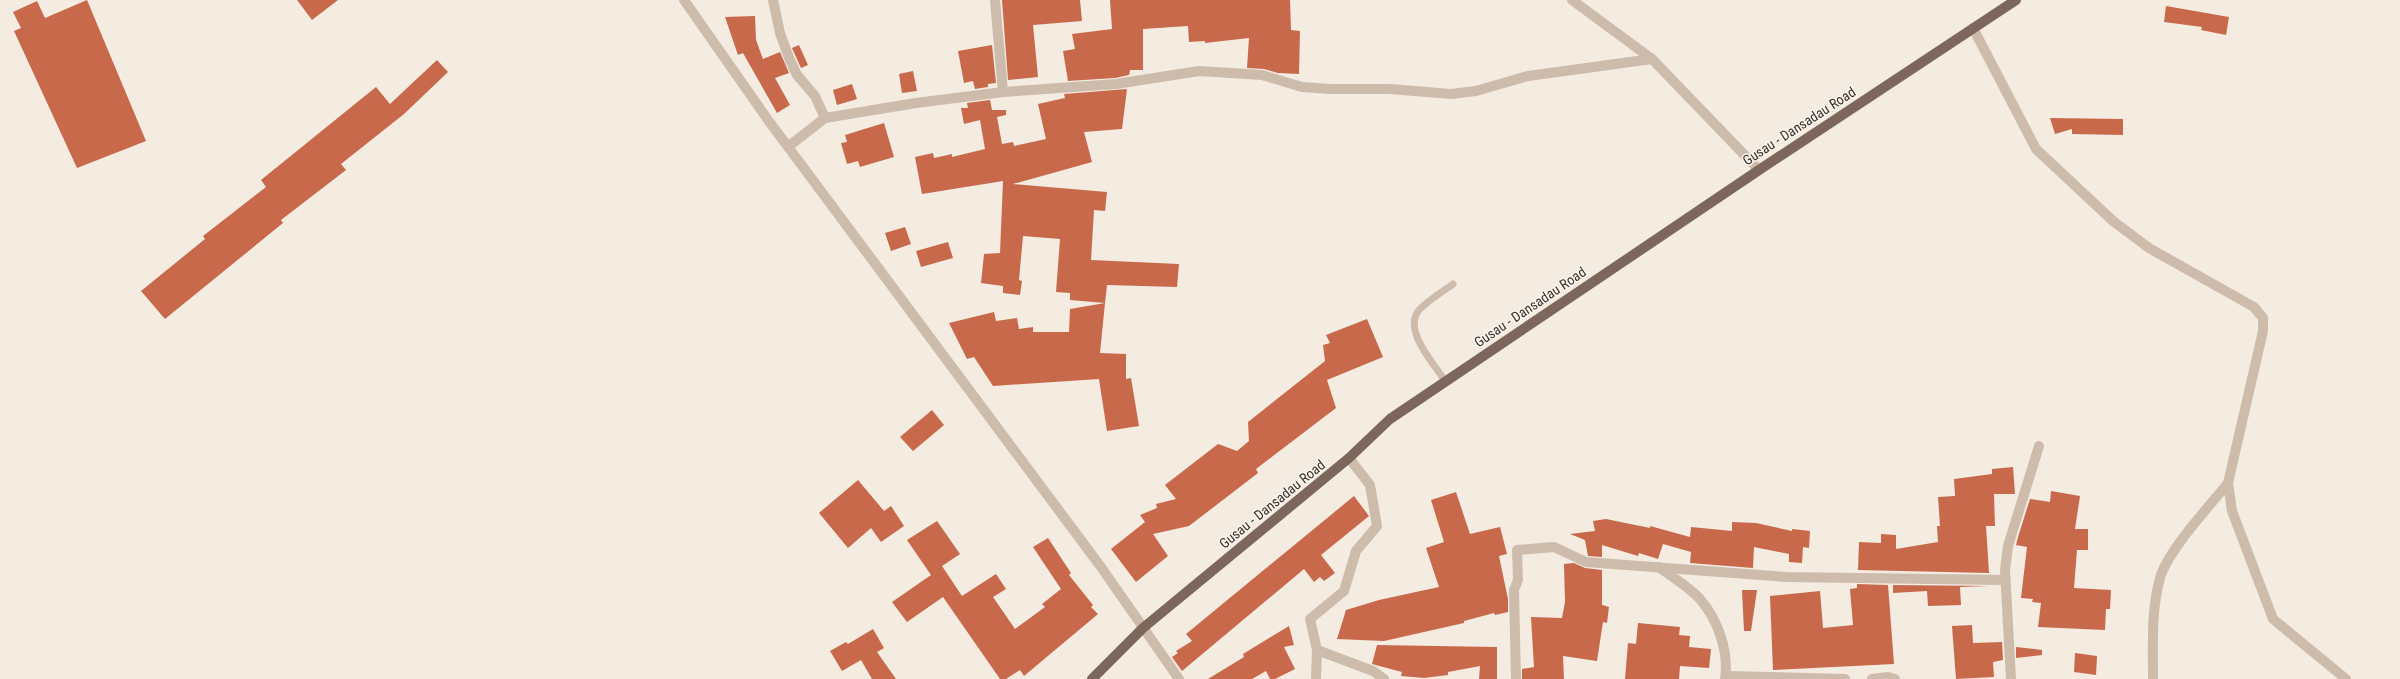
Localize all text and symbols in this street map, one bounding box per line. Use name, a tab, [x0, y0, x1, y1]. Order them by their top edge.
street label: Gusau - Dansadau Road	[1740, 84, 1858, 168]
street label: Gusau - Dansadau Road	[1471, 264, 1589, 350]
street label: Gusau - Dansadau Road	[1216, 457, 1328, 551]

